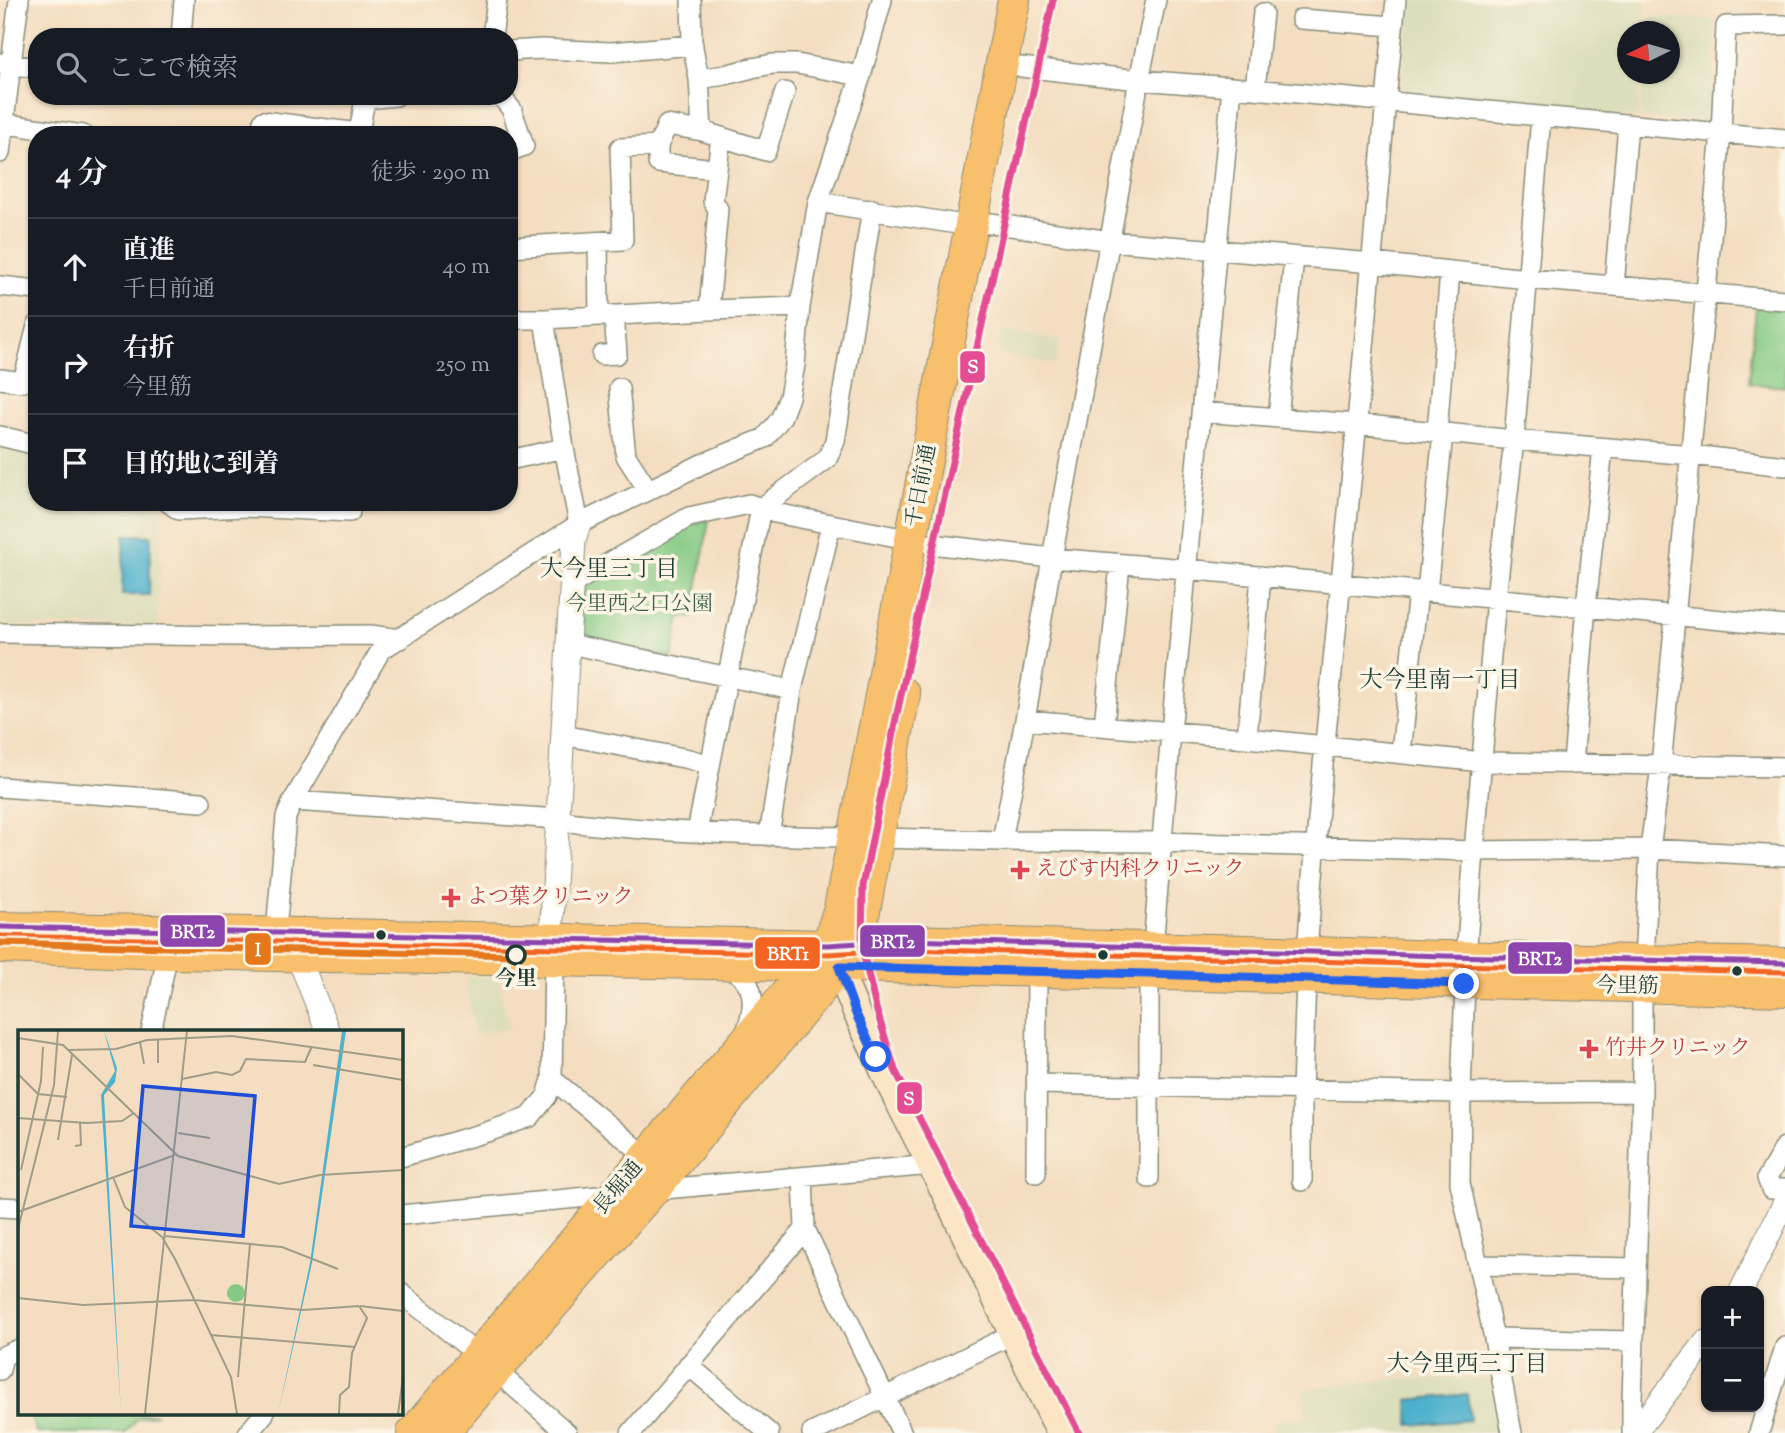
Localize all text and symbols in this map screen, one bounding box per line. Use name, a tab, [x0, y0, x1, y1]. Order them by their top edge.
north arrow	[1617, 21, 1680, 84]
search box	[28, 28, 518, 105]
icon: search	[52, 48, 90, 86]
text: ここで検索	[108, 51, 238, 88]
text: 4 分	[56, 153, 108, 196]
text: 徒歩 · 290 m	[370, 157, 490, 190]
text: 直進	[123, 233, 175, 270]
icon: ahead	[56, 248, 94, 286]
text: 40 m	[443, 251, 490, 284]
text: 千日前通	[123, 274, 215, 307]
text: 右折	[123, 331, 175, 368]
icon: right	[56, 346, 94, 384]
text: 250 m	[435, 349, 490, 382]
line badge: S	[959, 350, 986, 384]
text: S	[967, 355, 979, 382]
text: 今里筋	[123, 372, 192, 405]
street label: 千日前通	[899, 442, 945, 530]
icon: arrive	[56, 444, 94, 482]
text: 目的地に到着	[123, 447, 279, 484]
district label: 大今里三丁目	[540, 554, 678, 587]
park label: 今里西之口公園	[566, 590, 713, 620]
district label: 大今里南一丁目	[1360, 665, 1521, 698]
place label: えびす内科クリニック	[1036, 855, 1245, 885]
marker: えびす内科クリニック	[1010, 860, 1030, 880]
place label: よつ葉クリニック	[467, 883, 634, 913]
marker: よつ葉クリニック	[441, 888, 461, 908]
line badge: BRT2	[159, 914, 226, 948]
text: BRT2	[171, 920, 215, 947]
line badge: BRT2	[859, 924, 926, 958]
unlabelled marker	[374, 928, 388, 942]
text: BRT2	[871, 930, 915, 957]
line badge: I	[244, 932, 272, 966]
line badge: BRT1	[754, 936, 821, 970]
text: I	[255, 938, 262, 965]
line badge: BRT2	[1507, 941, 1573, 975]
text: BRT1	[767, 942, 810, 969]
marker: 今里	[506, 945, 526, 965]
text: BRT2	[1518, 947, 1562, 974]
unlabelled marker	[1096, 948, 1110, 962]
unlabelled marker	[1730, 964, 1744, 978]
place label: 今里	[495, 965, 537, 995]
route end	[1448, 968, 1479, 999]
street label: 今里筋	[1595, 971, 1659, 1003]
inset map	[18, 1030, 402, 1416]
place label: 竹井クリニック	[1605, 1034, 1751, 1064]
marker: 竹井クリニック	[1579, 1039, 1599, 1059]
route start	[860, 1041, 891, 1072]
line badge: S	[896, 1081, 923, 1115]
text: S	[903, 1087, 915, 1114]
street label: 長堀通	[587, 1154, 651, 1222]
map controls	[1701, 1286, 1764, 1412]
button: +	[1701, 1286, 1764, 1349]
district label: 大今里西三丁目	[1387, 1349, 1548, 1382]
button: −	[1701, 1349, 1764, 1412]

